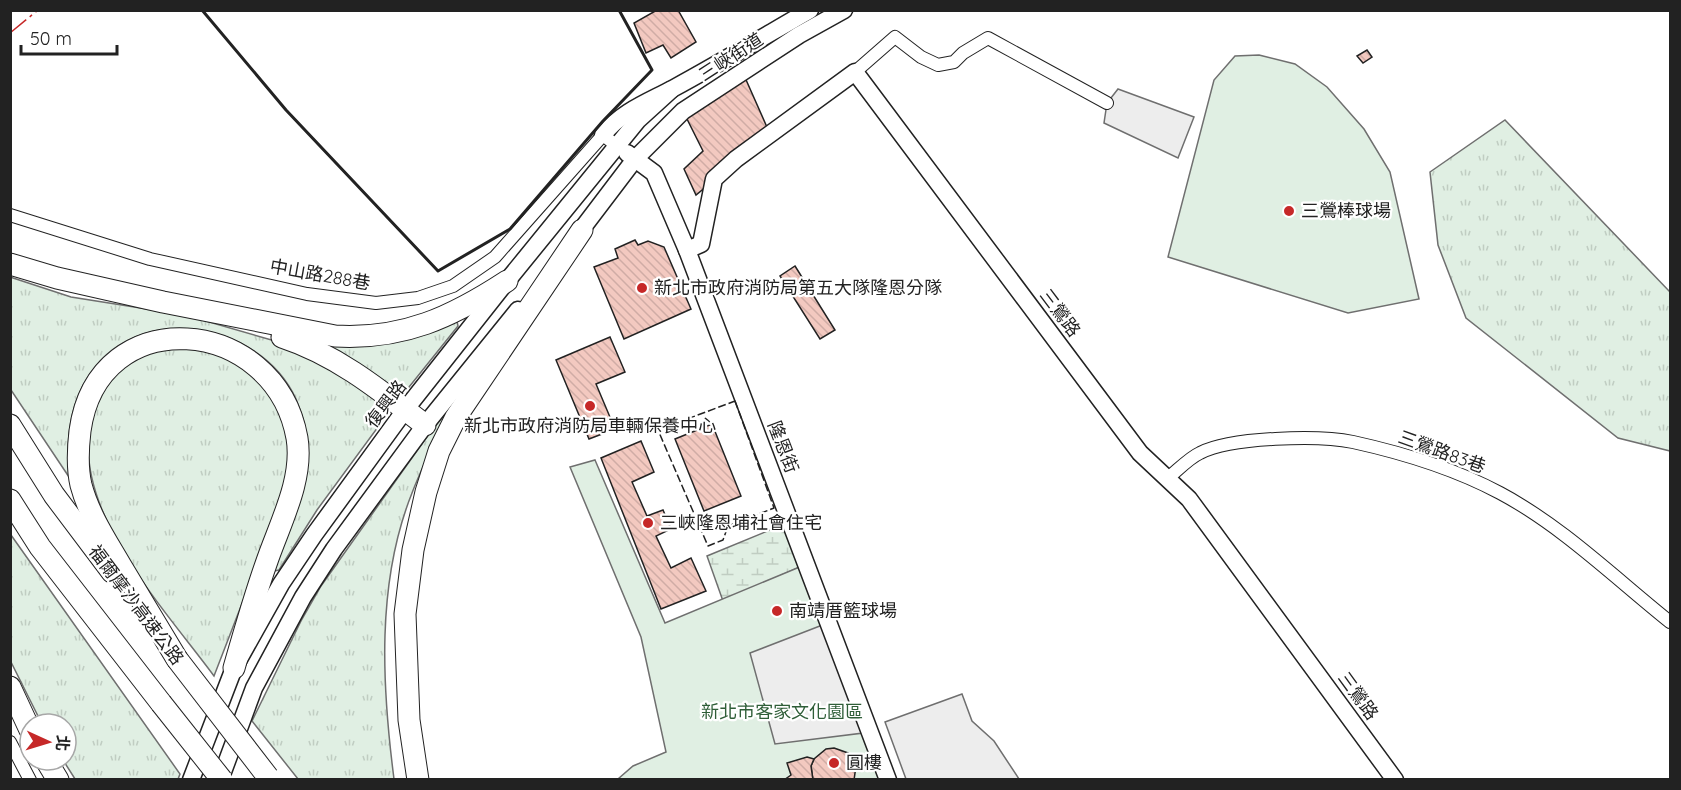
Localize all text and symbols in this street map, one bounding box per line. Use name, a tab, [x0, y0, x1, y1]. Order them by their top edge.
scale bar	[21, 18, 117, 56]
text: 50 m	[30, 27, 72, 50]
street label: 三峽街道	[694, 27, 767, 86]
place label: 三鶯棒球場	[1301, 199, 1391, 222]
marker: 三鶯棒球場	[1282, 204, 1296, 218]
street label: 中山路288巷	[268, 254, 372, 295]
place label: 新北市政府消防局第五大隊隆恩分隊	[654, 276, 942, 299]
marker: 新北市政府消防局第五大隊隆恩分隊	[635, 281, 649, 295]
street label: 三鶯路	[1035, 284, 1086, 341]
street label: 復興路	[360, 375, 411, 432]
marker: 新北市政府消防局車輛保養中心	[583, 399, 597, 413]
place label: 新北市政府消防局車輛保養中心	[464, 414, 716, 437]
street label: 隆恩街	[763, 417, 804, 476]
street label: 三鶯路83巷	[1395, 425, 1489, 478]
place label: 三峽隆恩埔社會住宅	[660, 511, 822, 534]
marker: 三峽隆恩埔社會住宅	[641, 516, 655, 530]
street label: 福爾摩沙高速公路	[84, 540, 189, 669]
place label: 南靖厝籃球場	[789, 599, 897, 622]
marker: 南靖厝籃球場	[770, 604, 784, 618]
street label: 三鶯路	[1333, 667, 1384, 724]
park label: 新北市客家文化園區	[701, 700, 863, 723]
north arrow	[18, 712, 78, 772]
text: 北	[52, 734, 73, 752]
place label: 圓樓	[846, 751, 882, 774]
marker: 圓樓	[827, 756, 841, 770]

